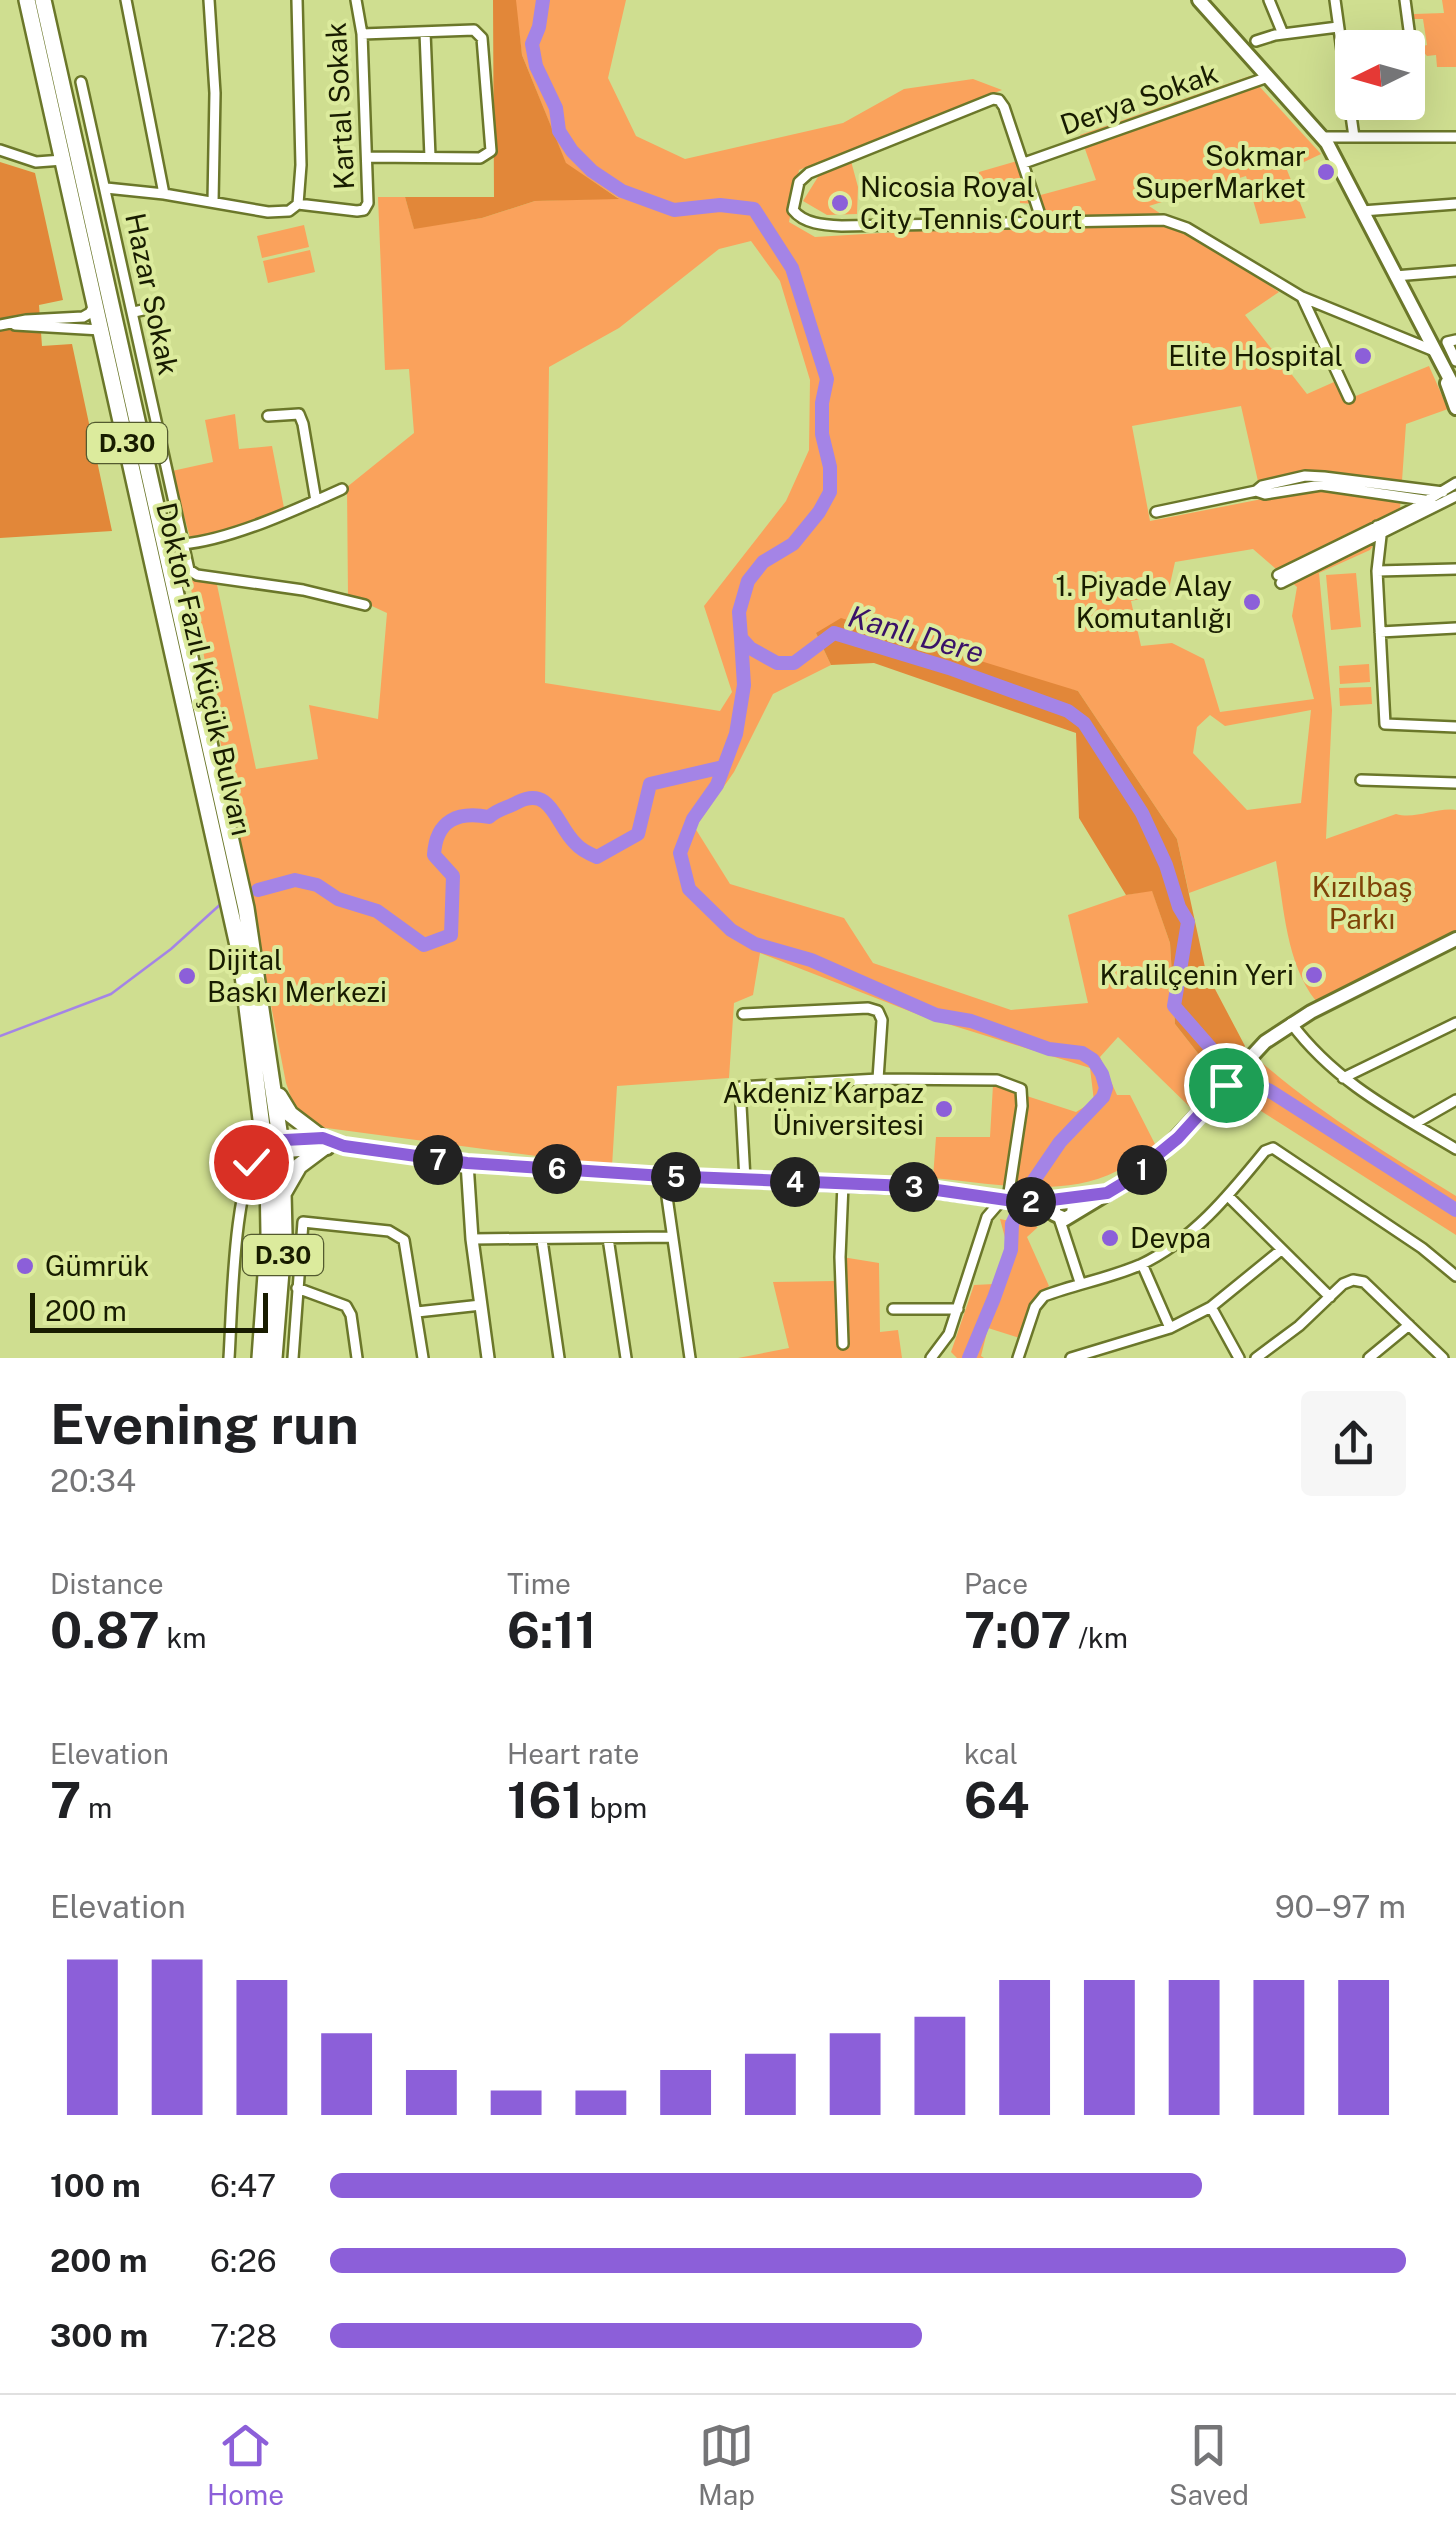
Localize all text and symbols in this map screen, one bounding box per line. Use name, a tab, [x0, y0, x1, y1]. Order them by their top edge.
street label: Kartal Sokak	[319, 21, 360, 191]
north arrow	[1335, 30, 1425, 120]
map controls	[1335, 30, 1425, 120]
street label: Derya Sokak	[1056, 56, 1222, 141]
place label: Sokmar SuperMarket	[1135, 139, 1306, 204]
marker: Sokmar SuperMarket	[1315, 161, 1337, 183]
place label: Nicosia Royal City Tennis Court	[860, 170, 1082, 235]
marker: Nicosia Royal City Tennis Court	[829, 192, 851, 214]
street label: Hazar Sokak	[119, 210, 186, 378]
place label: Elite Hospital	[1168, 339, 1343, 372]
marker: Elite Hospital	[1352, 345, 1374, 367]
road number: D.30	[87, 423, 167, 463]
street label: Doktor Fazıl Küçük Bulvarı	[150, 499, 259, 839]
place label: 1. Piyade Alay Komutanlığı	[1055, 569, 1232, 634]
marker: 1. Piyade Alay Komutanlığı	[1241, 591, 1263, 613]
water label: Kanlı Dere	[844, 598, 988, 671]
park label: Kızılbaş Parkı	[1312, 870, 1412, 935]
place label: Dijital Baskı Merkezi	[207, 943, 387, 1008]
place label: Kralilçenin Yeri	[1099, 958, 1294, 991]
marker: Kralilçenin Yeri	[1303, 964, 1325, 986]
marker: Dijital Baskı Merkezi	[176, 965, 198, 987]
pin	[1184, 1043, 1269, 1128]
icon: arrive	[1199, 1058, 1254, 1113]
place label: Akdeniz Karpaz Üniversitesi	[722, 1076, 924, 1141]
marker: Akdeniz Karpaz Üniversitesi	[933, 1098, 955, 1120]
pin	[209, 1120, 294, 1205]
icon: check	[224, 1135, 279, 1190]
pin: 7	[413, 1135, 463, 1185]
text: 7	[429, 1143, 447, 1176]
pin: 6	[532, 1144, 582, 1194]
pin: 1	[1117, 1145, 1167, 1195]
text: 6	[548, 1152, 566, 1185]
pin: 5	[651, 1152, 701, 1202]
text: 1	[1136, 1153, 1148, 1186]
pin: 4	[770, 1157, 820, 1207]
text: 5	[667, 1160, 685, 1193]
pin: 3	[889, 1162, 939, 1212]
text: 4	[786, 1165, 804, 1198]
text: 3	[905, 1170, 923, 1203]
pin: 2	[1006, 1177, 1056, 1227]
text: 2	[1022, 1185, 1040, 1218]
place label: Devpa	[1130, 1221, 1211, 1254]
marker: Devpa	[1099, 1227, 1121, 1249]
road number: D.30	[243, 1235, 323, 1275]
place label: Gümrük	[45, 1249, 149, 1282]
marker: Gümrük	[14, 1255, 36, 1277]
scale bar	[30, 1288, 268, 1332]
text: 200 m	[45, 1294, 127, 1327]
button: share	[1301, 1391, 1406, 1496]
text: Evening run	[50, 1392, 359, 1456]
text: 20:34	[50, 1462, 136, 1499]
text: Distance	[50, 1567, 164, 1600]
text: Time	[507, 1567, 571, 1600]
text: Pace	[964, 1567, 1028, 1600]
text: 0.87	[50, 1600, 160, 1659]
text: 6:11	[507, 1600, 596, 1659]
text: 7:07	[964, 1600, 1071, 1659]
text: km	[160, 1621, 206, 1654]
text: /km	[1071, 1621, 1128, 1654]
text: Elevation	[50, 1737, 169, 1770]
text: Heart rate	[507, 1737, 639, 1770]
text: kcal	[964, 1737, 1018, 1770]
text: 7	[50, 1770, 81, 1829]
text: 161	[507, 1770, 583, 1829]
text: 64	[964, 1770, 1030, 1829]
text: m	[81, 1791, 112, 1824]
text: bpm	[583, 1791, 647, 1824]
text: Elevation	[50, 1888, 186, 1925]
text: 90–97 m	[1275, 1888, 1406, 1925]
text: 100 m	[50, 2167, 141, 2204]
text: 6:47	[210, 2167, 276, 2204]
text: 200 m	[50, 2242, 147, 2279]
text: 6:26	[210, 2242, 277, 2279]
text: 300 m	[50, 2317, 148, 2354]
text: 7:28	[210, 2317, 277, 2354]
tab: Home	[207, 2418, 284, 2511]
tab: Map	[698, 2418, 755, 2511]
tab: Saved	[1169, 2418, 1249, 2511]

